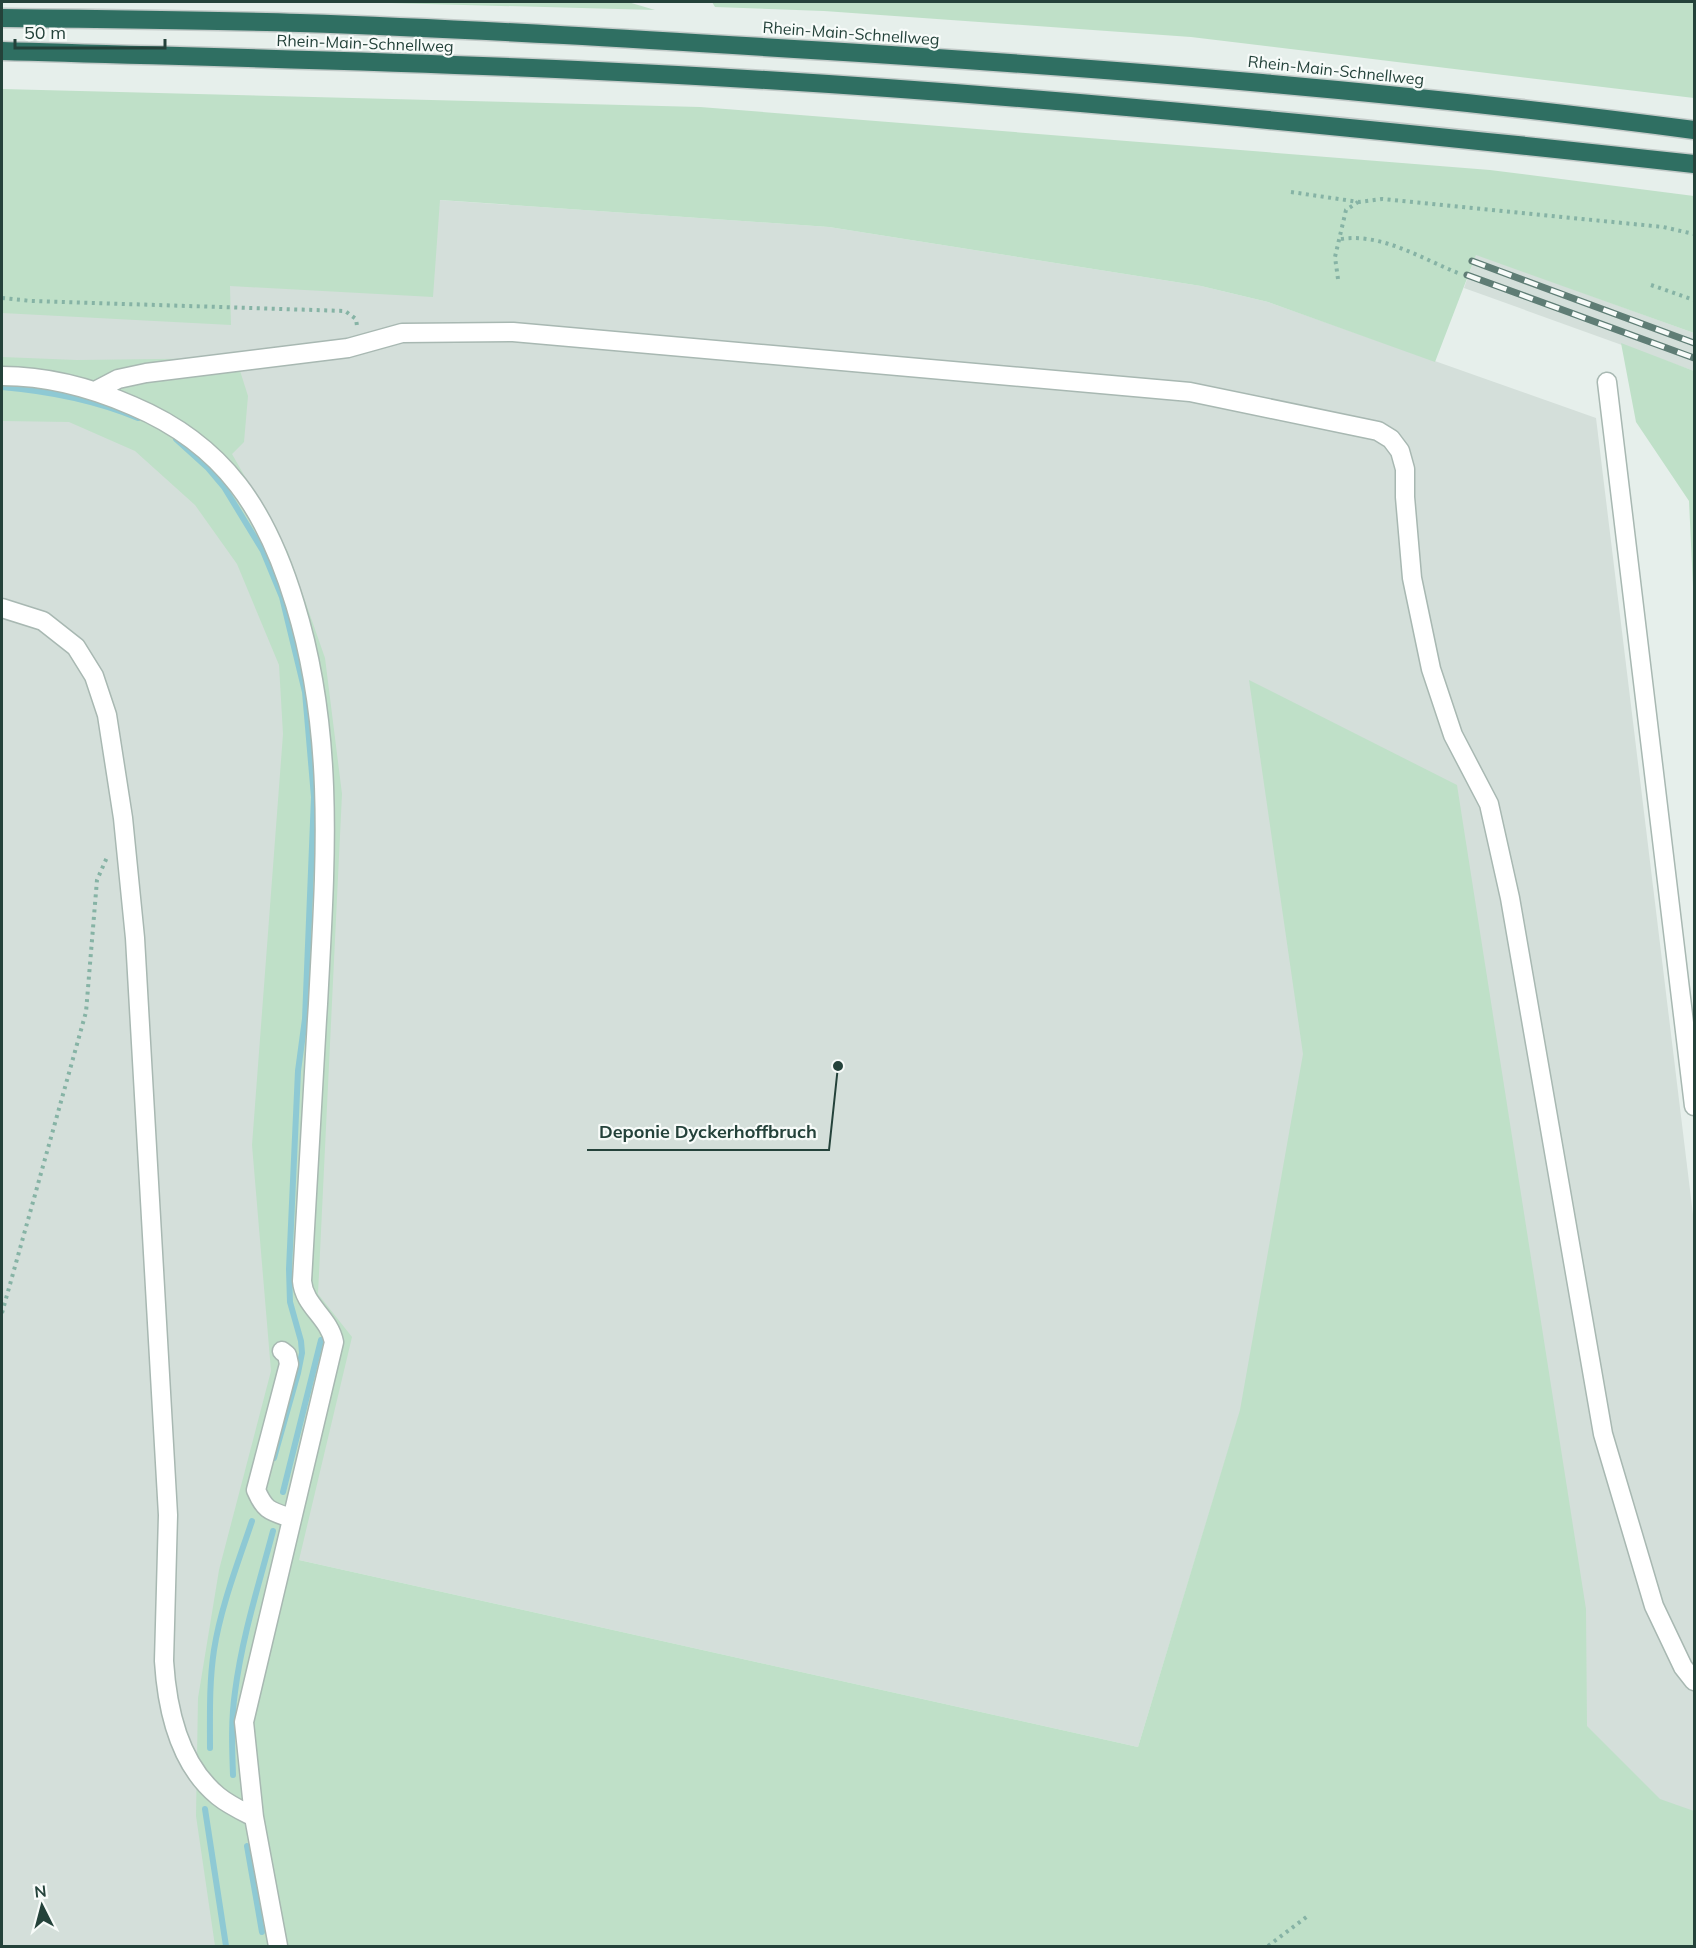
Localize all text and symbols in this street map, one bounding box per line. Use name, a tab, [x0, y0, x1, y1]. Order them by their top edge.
scale bar	[15, 12, 165, 50]
street label: Rhein-Main-Schnellweg	[762, 17, 940, 49]
text: 50 m	[24, 21, 66, 44]
street label: Rhein-Main-Schnellweg	[276, 30, 454, 56]
street label: Rhein-Main-Schnellweg	[1247, 51, 1425, 89]
callout: Deponie Dyckerhoffbruch	[587, 1114, 829, 1150]
text: Deponie Dyckerhoffbruch	[599, 1120, 817, 1143]
north arrow	[12, 1876, 72, 1936]
text: N	[33, 1881, 47, 1902]

